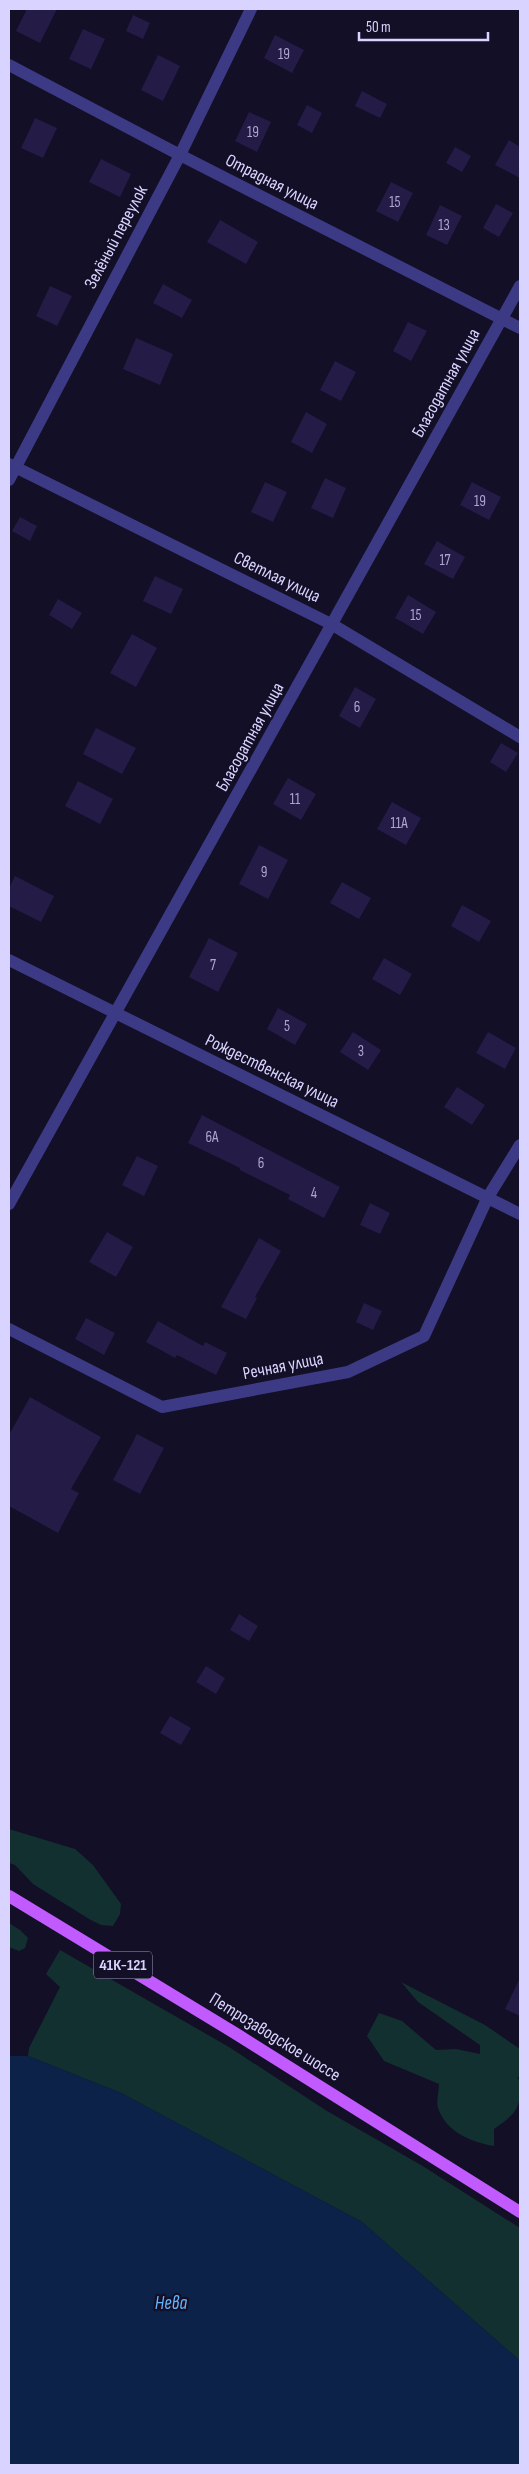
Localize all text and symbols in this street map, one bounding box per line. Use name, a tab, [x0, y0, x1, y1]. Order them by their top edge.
scale bar	[359, 10, 488, 42]
text: 50 m	[366, 18, 391, 37]
house number: 19	[278, 45, 290, 64]
house number: 19	[247, 123, 259, 142]
street label: Отрадная улица	[222, 150, 322, 214]
street label: Зелёный переулок	[80, 182, 152, 292]
house number: 15	[389, 193, 401, 212]
house number: 13	[438, 216, 450, 235]
street label: Благодатная улица	[408, 325, 485, 441]
house number: 19	[474, 492, 486, 511]
street label: Светлая улица	[230, 547, 324, 607]
house number: 17	[439, 551, 451, 570]
house number: 15	[410, 606, 422, 625]
street label: Благодатная улица	[212, 679, 289, 795]
house number: 6	[354, 698, 360, 717]
house number: 11	[290, 790, 301, 809]
house number: 11А	[390, 814, 408, 833]
house number: 9	[261, 863, 267, 882]
house number: 7	[210, 956, 216, 975]
house number: 5	[284, 1017, 290, 1036]
street label: Рождественская улица	[202, 1030, 342, 1112]
house number: 3	[358, 1042, 364, 1061]
house number: 6А	[206, 1128, 219, 1147]
house number: 6	[258, 1154, 264, 1173]
house number: 4	[311, 1184, 317, 1203]
street label: Речная улица	[241, 1348, 325, 1384]
road number: 41К-121	[94, 1952, 152, 1978]
street label: Петрозаводское шоссе	[206, 1988, 344, 2086]
water label: Нева	[155, 2292, 187, 2315]

